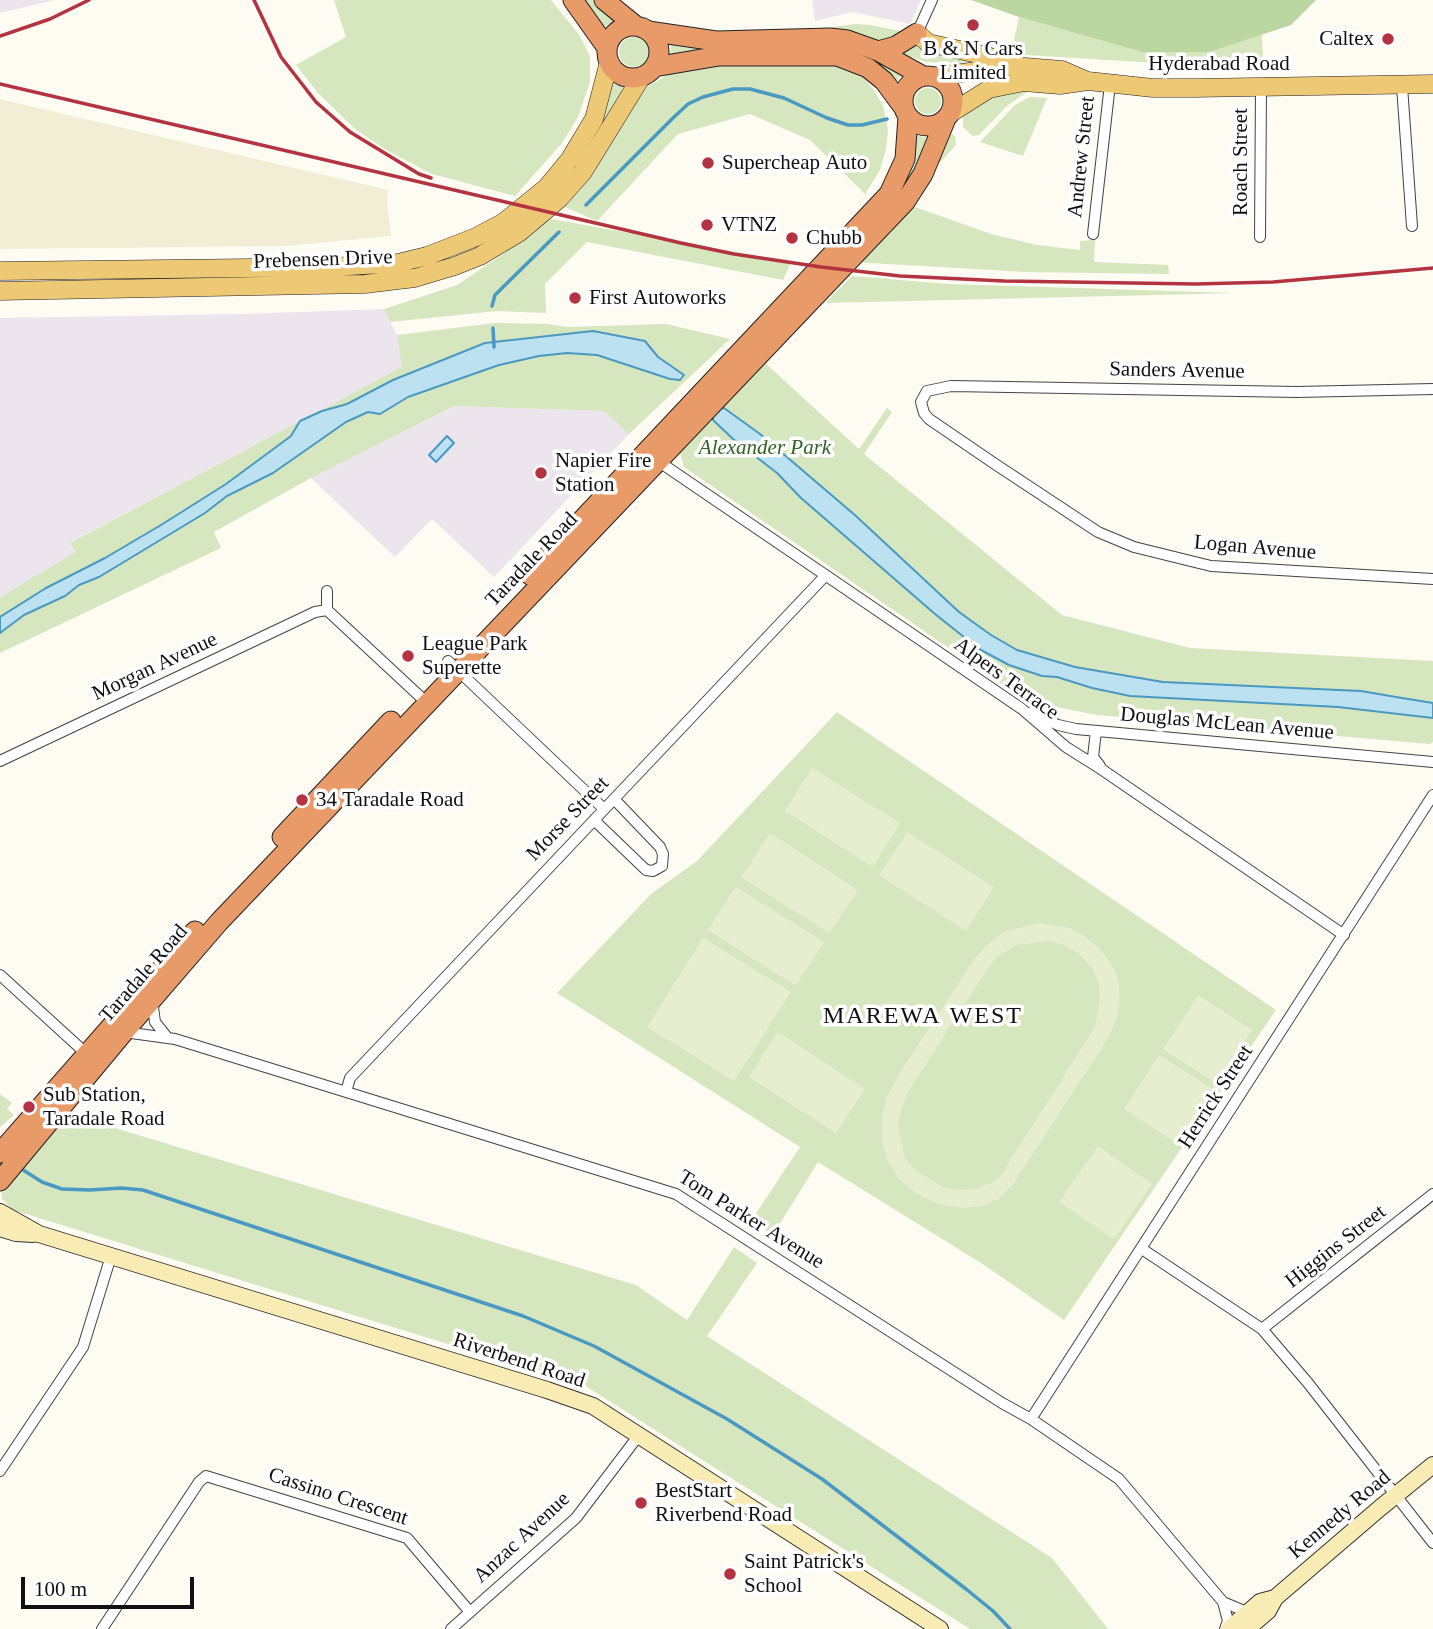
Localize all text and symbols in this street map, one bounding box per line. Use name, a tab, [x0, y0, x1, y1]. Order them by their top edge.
marker: B & N Cars Limited	[965, 17, 981, 33]
place label: Caltex	[1319, 26, 1374, 52]
marker: Caltex	[1380, 31, 1396, 47]
place label: B & N Cars Limited	[923, 36, 1023, 86]
street label: Hyderabad Road	[1148, 51, 1290, 77]
street label: Andrew Street	[1063, 95, 1101, 219]
street label: Roach Street	[1228, 108, 1254, 216]
place label: Supercheap Auto	[722, 150, 867, 176]
marker: Supercheap Auto	[700, 155, 716, 171]
place label: VTNZ	[721, 212, 777, 238]
marker: VTNZ	[699, 217, 715, 233]
place label: Chubb	[806, 225, 862, 251]
marker: Chubb	[784, 230, 800, 246]
street label: Prebensen Drive	[253, 245, 393, 275]
place label: First Autoworks	[589, 285, 726, 311]
marker: First Autoworks	[567, 290, 583, 306]
street label: Sanders Avenue	[1109, 357, 1245, 385]
park label: Alexander Park	[699, 435, 831, 461]
place label: Napier Fire Station	[555, 448, 651, 498]
marker: Napier Fire Station	[533, 465, 549, 481]
street label: Taradale Road	[481, 508, 583, 612]
street label: Logan Avenue	[1193, 530, 1317, 566]
street label: Morgan Avenue	[88, 627, 222, 707]
place label: League Park Superette	[422, 631, 528, 681]
street label: Alpers Terrace	[948, 632, 1064, 726]
marker: League Park Superette	[400, 648, 416, 664]
street label: Douglas McLean Avenue	[1119, 702, 1335, 746]
street label: Morse Street	[521, 771, 615, 867]
place label: 34 Taradale Road	[316, 787, 464, 813]
marker: 34 Taradale Road	[294, 792, 310, 808]
street label: Taradale Road	[95, 920, 193, 1028]
district label: MAREWA WEST	[824, 1003, 1022, 1031]
street label: Herrick Street	[1173, 1041, 1259, 1153]
place label: Sub Station, Taradale Road	[43, 1082, 165, 1132]
marker: Sub Station, Taradale Road	[21, 1099, 37, 1115]
street label: Tom Parker Avenue	[673, 1165, 829, 1275]
street label: Higgins Street	[1281, 1200, 1391, 1294]
street label: Riverbend Road	[450, 1328, 588, 1394]
street label: Cassino Crescent	[265, 1463, 411, 1531]
street label: Kennedy Road	[1284, 1465, 1396, 1565]
place label: BestStart Riverbend Road	[655, 1478, 792, 1528]
street label: Anzac Avenue	[469, 1487, 575, 1589]
marker: BestStart Riverbend Road	[633, 1495, 649, 1511]
place label: Saint Patrick's School	[744, 1549, 864, 1599]
scale bar	[24, 1562, 198, 1606]
marker: Saint Patrick's School	[722, 1566, 738, 1582]
text: 100 m	[34, 1577, 87, 1601]

